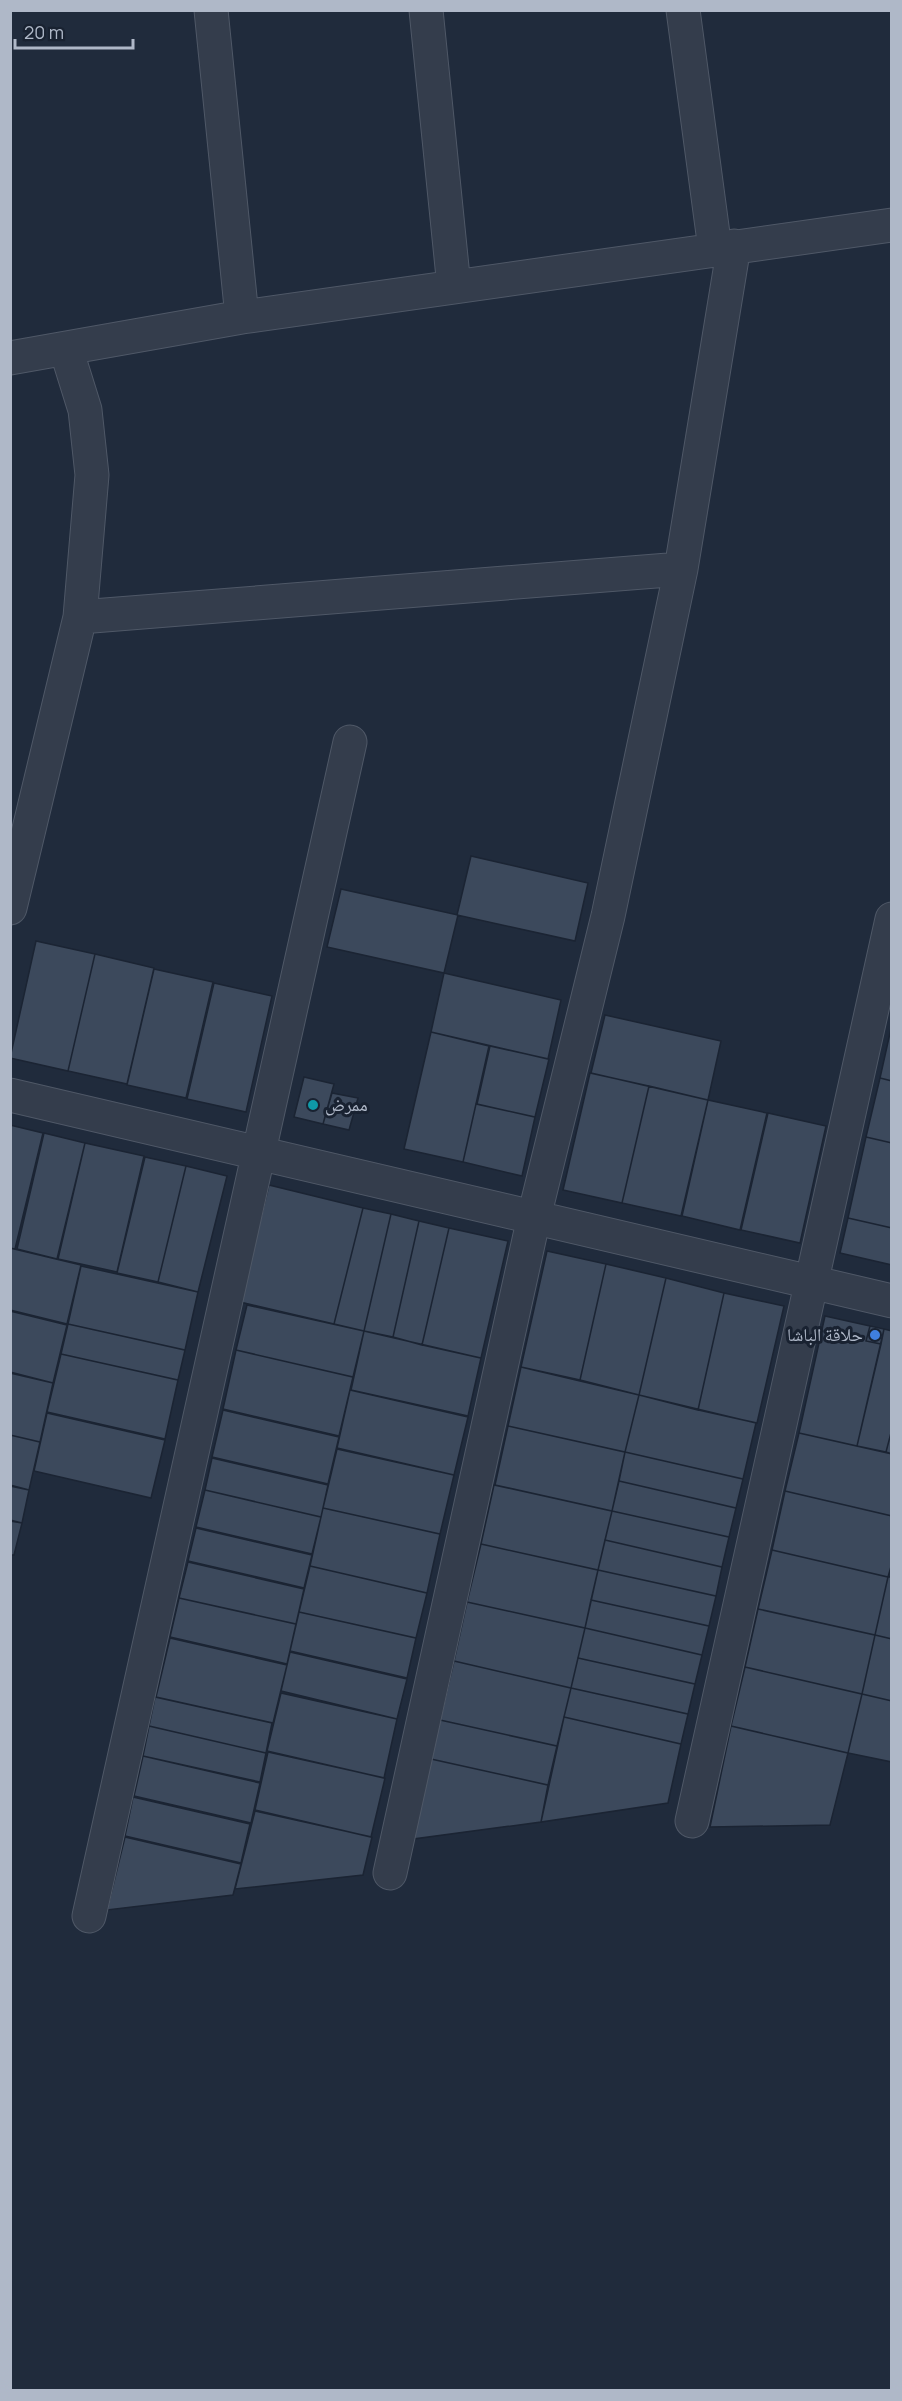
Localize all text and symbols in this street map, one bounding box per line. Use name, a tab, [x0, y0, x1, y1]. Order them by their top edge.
scale bar	[15, 12, 134, 50]
text: 20 m	[24, 20, 64, 44]
place label: ممرض	[325, 1092, 368, 1116]
marker: ممرض	[306, 1098, 320, 1112]
place label: حلاقة الباشا	[787, 1322, 863, 1346]
marker: حلاقة الباشا	[868, 1328, 882, 1342]

